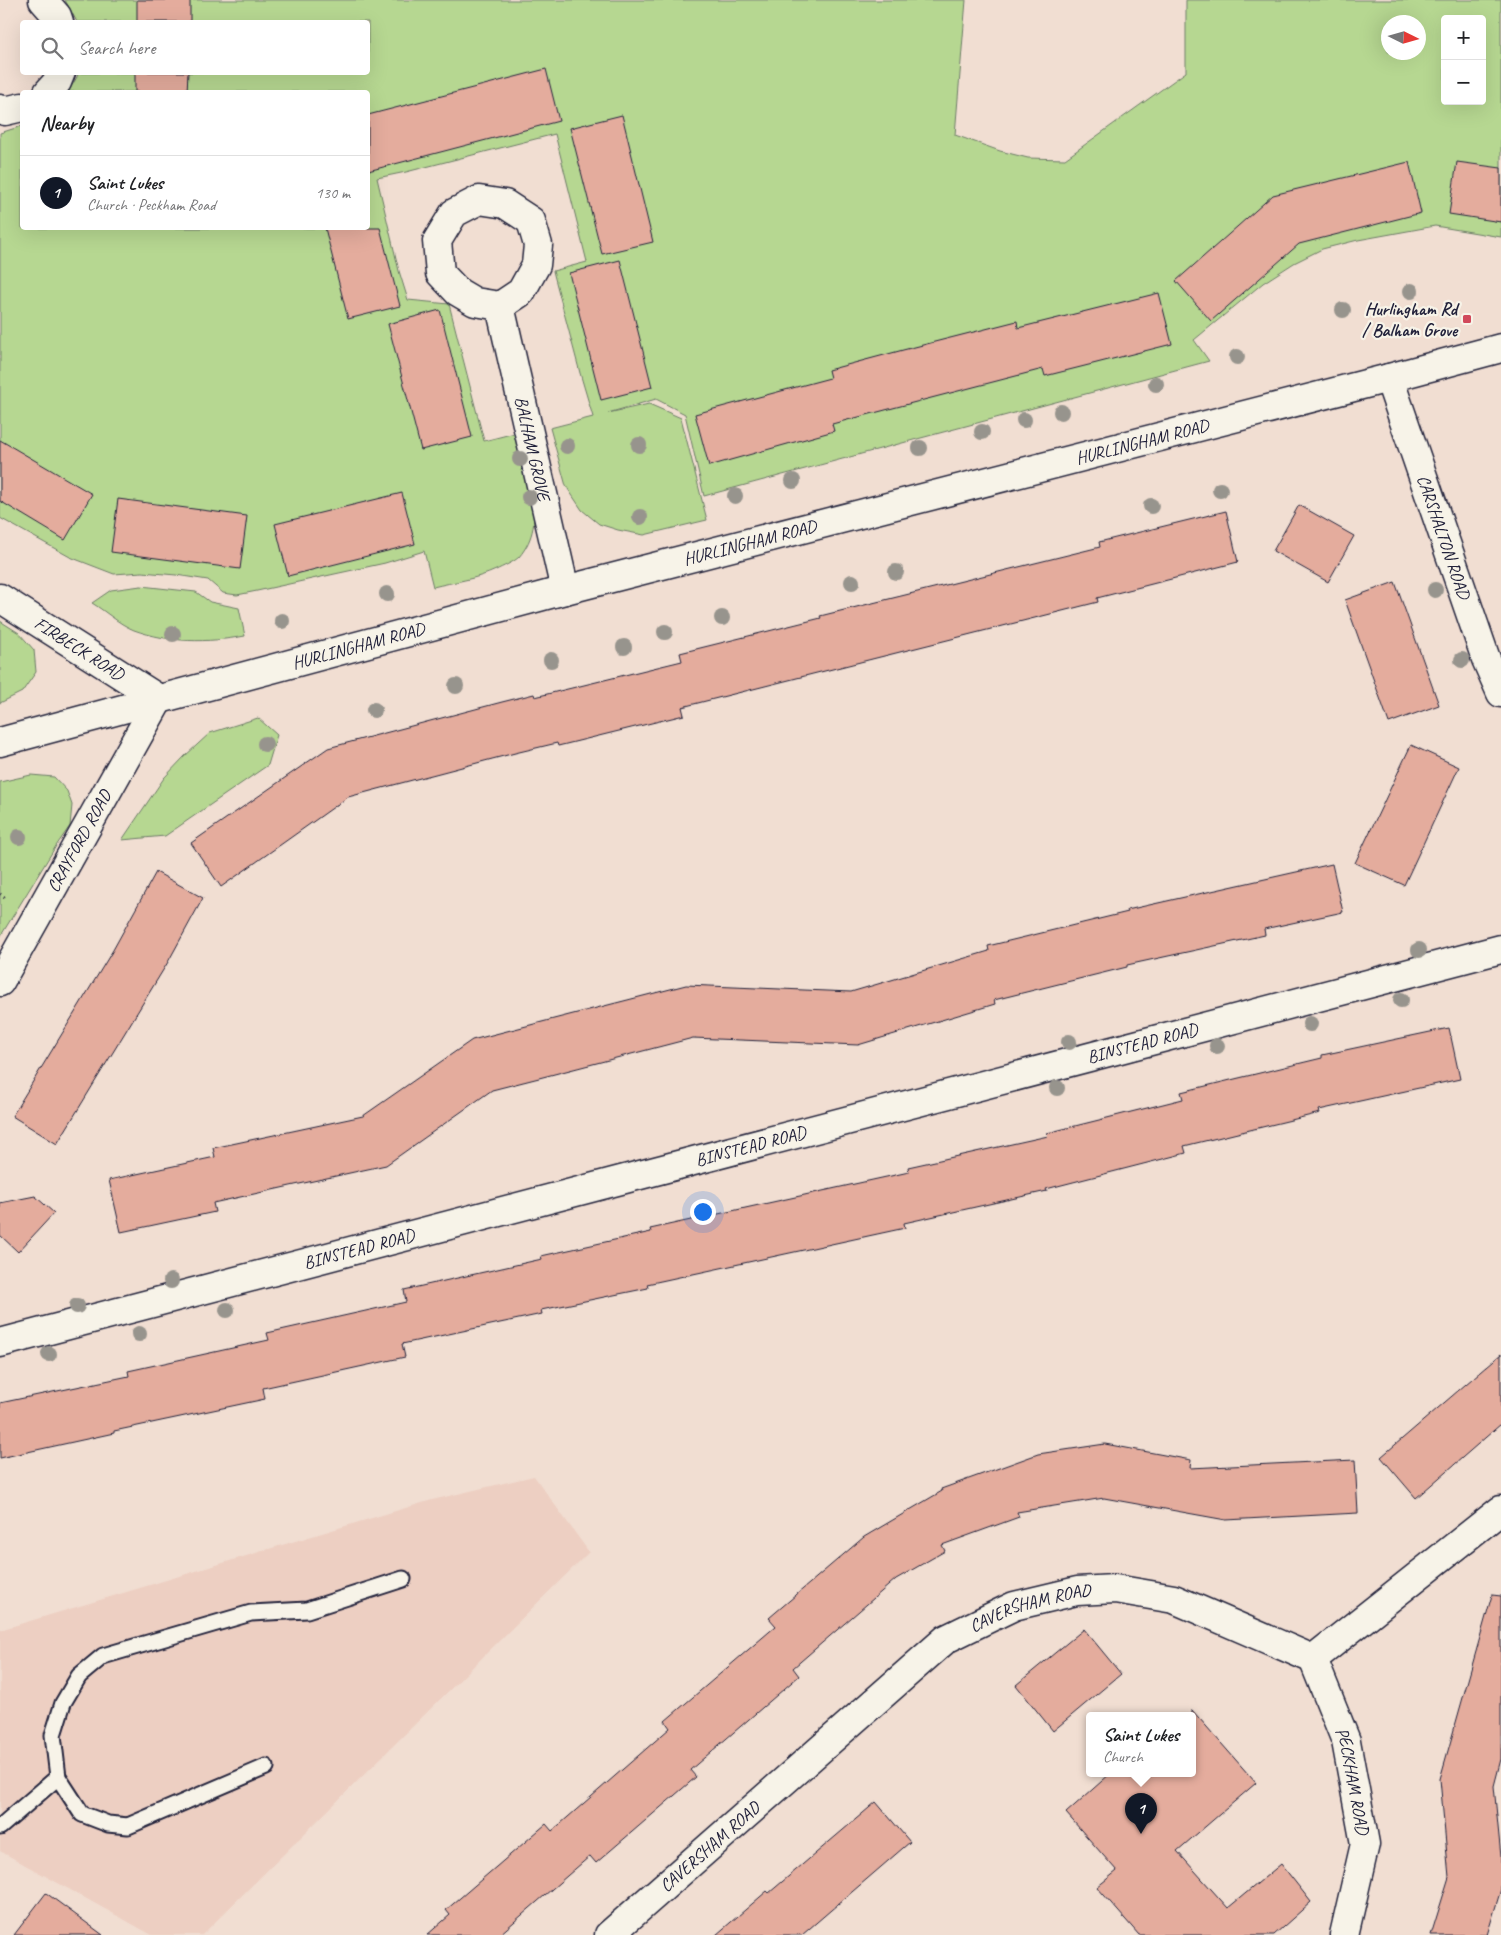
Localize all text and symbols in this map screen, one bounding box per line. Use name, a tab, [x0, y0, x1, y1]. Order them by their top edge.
north arrow	[1381, 15, 1426, 60]
map controls	[1441, 15, 1486, 105]
button: +	[1441, 15, 1486, 60]
search box	[20, 20, 370, 75]
icon: search	[38, 34, 66, 62]
text: Search here	[78, 36, 155, 60]
button: −	[1441, 60, 1486, 105]
text: Nearby	[40, 110, 93, 136]
text: Saint Lukes	[87, 171, 163, 195]
text: 1	[52, 183, 60, 203]
text: 130 m	[316, 183, 350, 203]
text: Church · Peckham Road	[87, 195, 215, 215]
place label: Hurlingham Rd / Balham Grove	[1362, 298, 1460, 341]
marker: Hurlingham Rd / Balham Grove	[1461, 313, 1473, 325]
street label: BALHAM GROVE	[510, 394, 556, 505]
street label: HURLINGHAM ROAD	[1073, 413, 1212, 469]
street label: CARSHALTON ROAD	[1412, 472, 1476, 603]
street label: HURLINGHAM ROAD	[681, 514, 820, 570]
street label: FIRBECK ROAD	[30, 612, 130, 686]
street label: HURLINGHAM ROAD	[290, 617, 428, 674]
street label: CRAYFORD ROAD	[42, 785, 117, 896]
street label: BINSTEAD ROAD	[1085, 1018, 1201, 1068]
street label: BINSTEAD ROAD	[693, 1121, 810, 1171]
your location	[690, 1199, 716, 1225]
street label: BINSTEAD ROAD	[301, 1223, 418, 1274]
street label: CAVERSHAM ROAD	[966, 1579, 1092, 1637]
popup	[1086, 1712, 1196, 1777]
text: Saint Lukes	[1103, 1723, 1179, 1747]
street label: PECKHAM ROAD	[1331, 1724, 1374, 1838]
text: Church	[1103, 1747, 1143, 1767]
pin: 1	[1125, 1793, 1157, 1834]
street label: CAVERSHAM ROAD	[655, 1796, 766, 1897]

